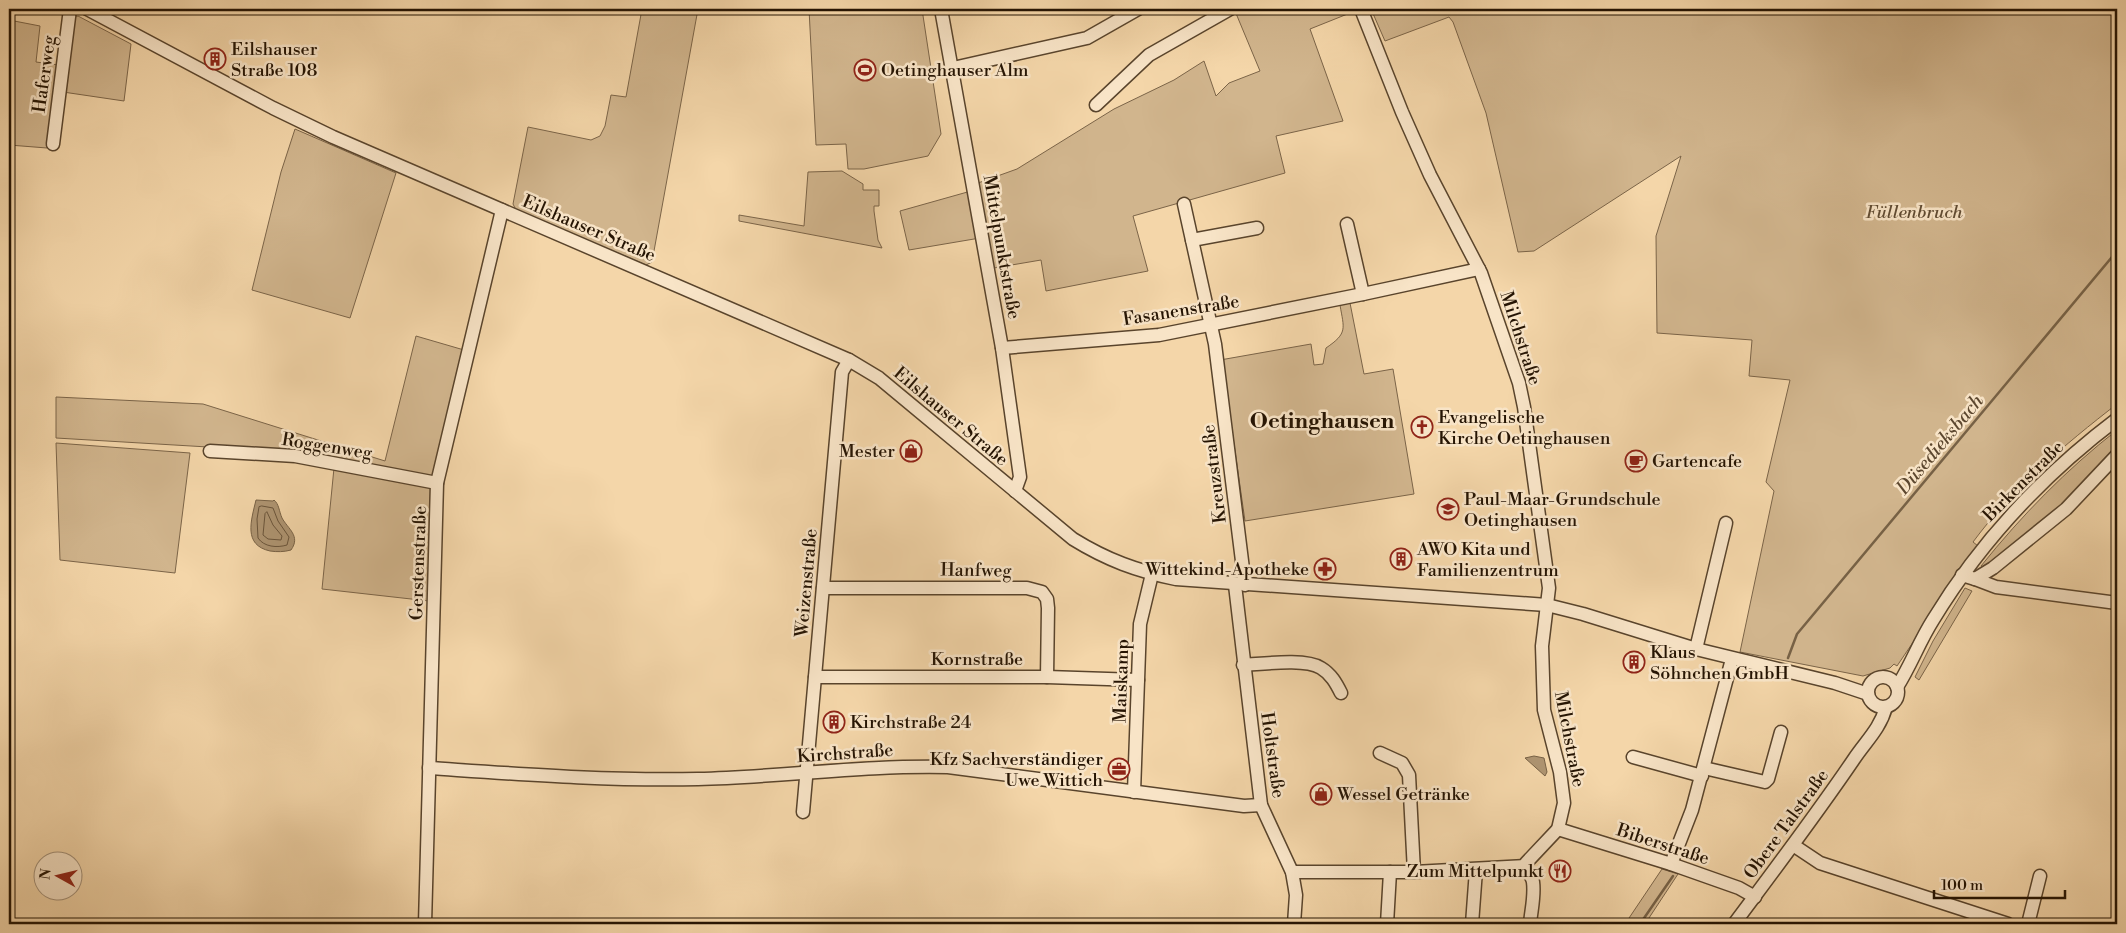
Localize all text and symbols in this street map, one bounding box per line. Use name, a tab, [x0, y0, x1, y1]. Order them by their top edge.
street label: Haferweg	[28, 33, 61, 114]
place label: Eilshauser Straße 108	[231, 38, 318, 82]
building icon: Eilshauser Straße 108	[203, 47, 227, 71]
sports icon: Oetinghauser Alm	[853, 58, 877, 82]
place label: Oetinghauser Alm	[881, 59, 1029, 82]
street label: Mittelpunktstraße	[977, 173, 1026, 321]
street label: Eilshauser Straße	[519, 190, 659, 267]
park label: Füllenbruch	[1866, 201, 1963, 224]
street label: Milchstraße	[1495, 288, 1546, 388]
street label: Fasanenstraße	[1121, 290, 1241, 331]
street label: Eilshauser Straße	[889, 362, 1013, 471]
water label: Düsedieksbach	[1890, 389, 1989, 500]
place label: Evangelische Kirche Oetinghausen	[1438, 406, 1611, 450]
district label: Oetinghausen	[1250, 408, 1395, 435]
church icon: Evangelische Kirche Oetinghausen	[1410, 415, 1434, 439]
street label: Kreuzstraße	[1197, 423, 1232, 525]
street label: Roggenweg	[280, 428, 374, 465]
street label: Birkenstraße	[1977, 436, 2069, 528]
shop icon: Mester	[899, 439, 923, 463]
place label: Mester	[839, 440, 895, 463]
cafe icon: Gartencafe	[1624, 449, 1648, 473]
place label: Gartencafe	[1652, 450, 1742, 473]
place label: Paul-Maar-Grundschule Oetinghausen	[1464, 488, 1661, 532]
school or university icon: Paul-Maar-Grundschule Oetinghausen	[1436, 497, 1460, 521]
street label: Gerstenstraße	[405, 505, 432, 621]
street label: Weizenstraße	[790, 528, 823, 639]
place label: AWO Kita und Familienzentrum	[1416, 538, 1559, 582]
building icon: AWO Kita und Familienzentrum	[1389, 547, 1413, 571]
pharmacy icon: Wittekind-Apotheke	[1313, 557, 1337, 581]
street label: Hanfweg	[940, 558, 1013, 583]
place label: Wittekind-Apotheke	[1144, 558, 1309, 581]
street label: Maiskamp	[1109, 639, 1134, 723]
place label: Klaus Söhnchen GmbH	[1650, 641, 1789, 685]
street label: Kornstraße	[931, 648, 1023, 671]
building icon: Klaus Söhnchen GmbH	[1622, 650, 1646, 674]
street label: Milchstraße	[1549, 689, 1590, 789]
building icon: Kirchstraße 24	[822, 710, 846, 734]
place label: Kirchstraße 24	[850, 711, 972, 734]
street label: Holtstraße	[1255, 711, 1290, 800]
street label: Kirchstraße	[796, 739, 894, 768]
place label: Kfz Sachverständiger Uwe Wittich	[930, 748, 1103, 792]
office icon: Kfz Sachverständiger Uwe Wittich	[1107, 757, 1131, 781]
street label: Obere Talstraße	[1739, 765, 1834, 884]
shop icon: Wessel Getränke	[1309, 782, 1333, 806]
place label: Wessel Getränke	[1336, 783, 1470, 806]
street label: Biberstraße	[1613, 818, 1712, 870]
north arrow	[32, 850, 82, 900]
restaurant icon: Zum Mittelpunkt	[1548, 859, 1572, 883]
place label: Zum Mittelpunkt	[1407, 860, 1545, 883]
text: N	[36, 868, 56, 881]
scale bar	[1934, 868, 2065, 900]
text: 100 m	[1941, 876, 1983, 895]

